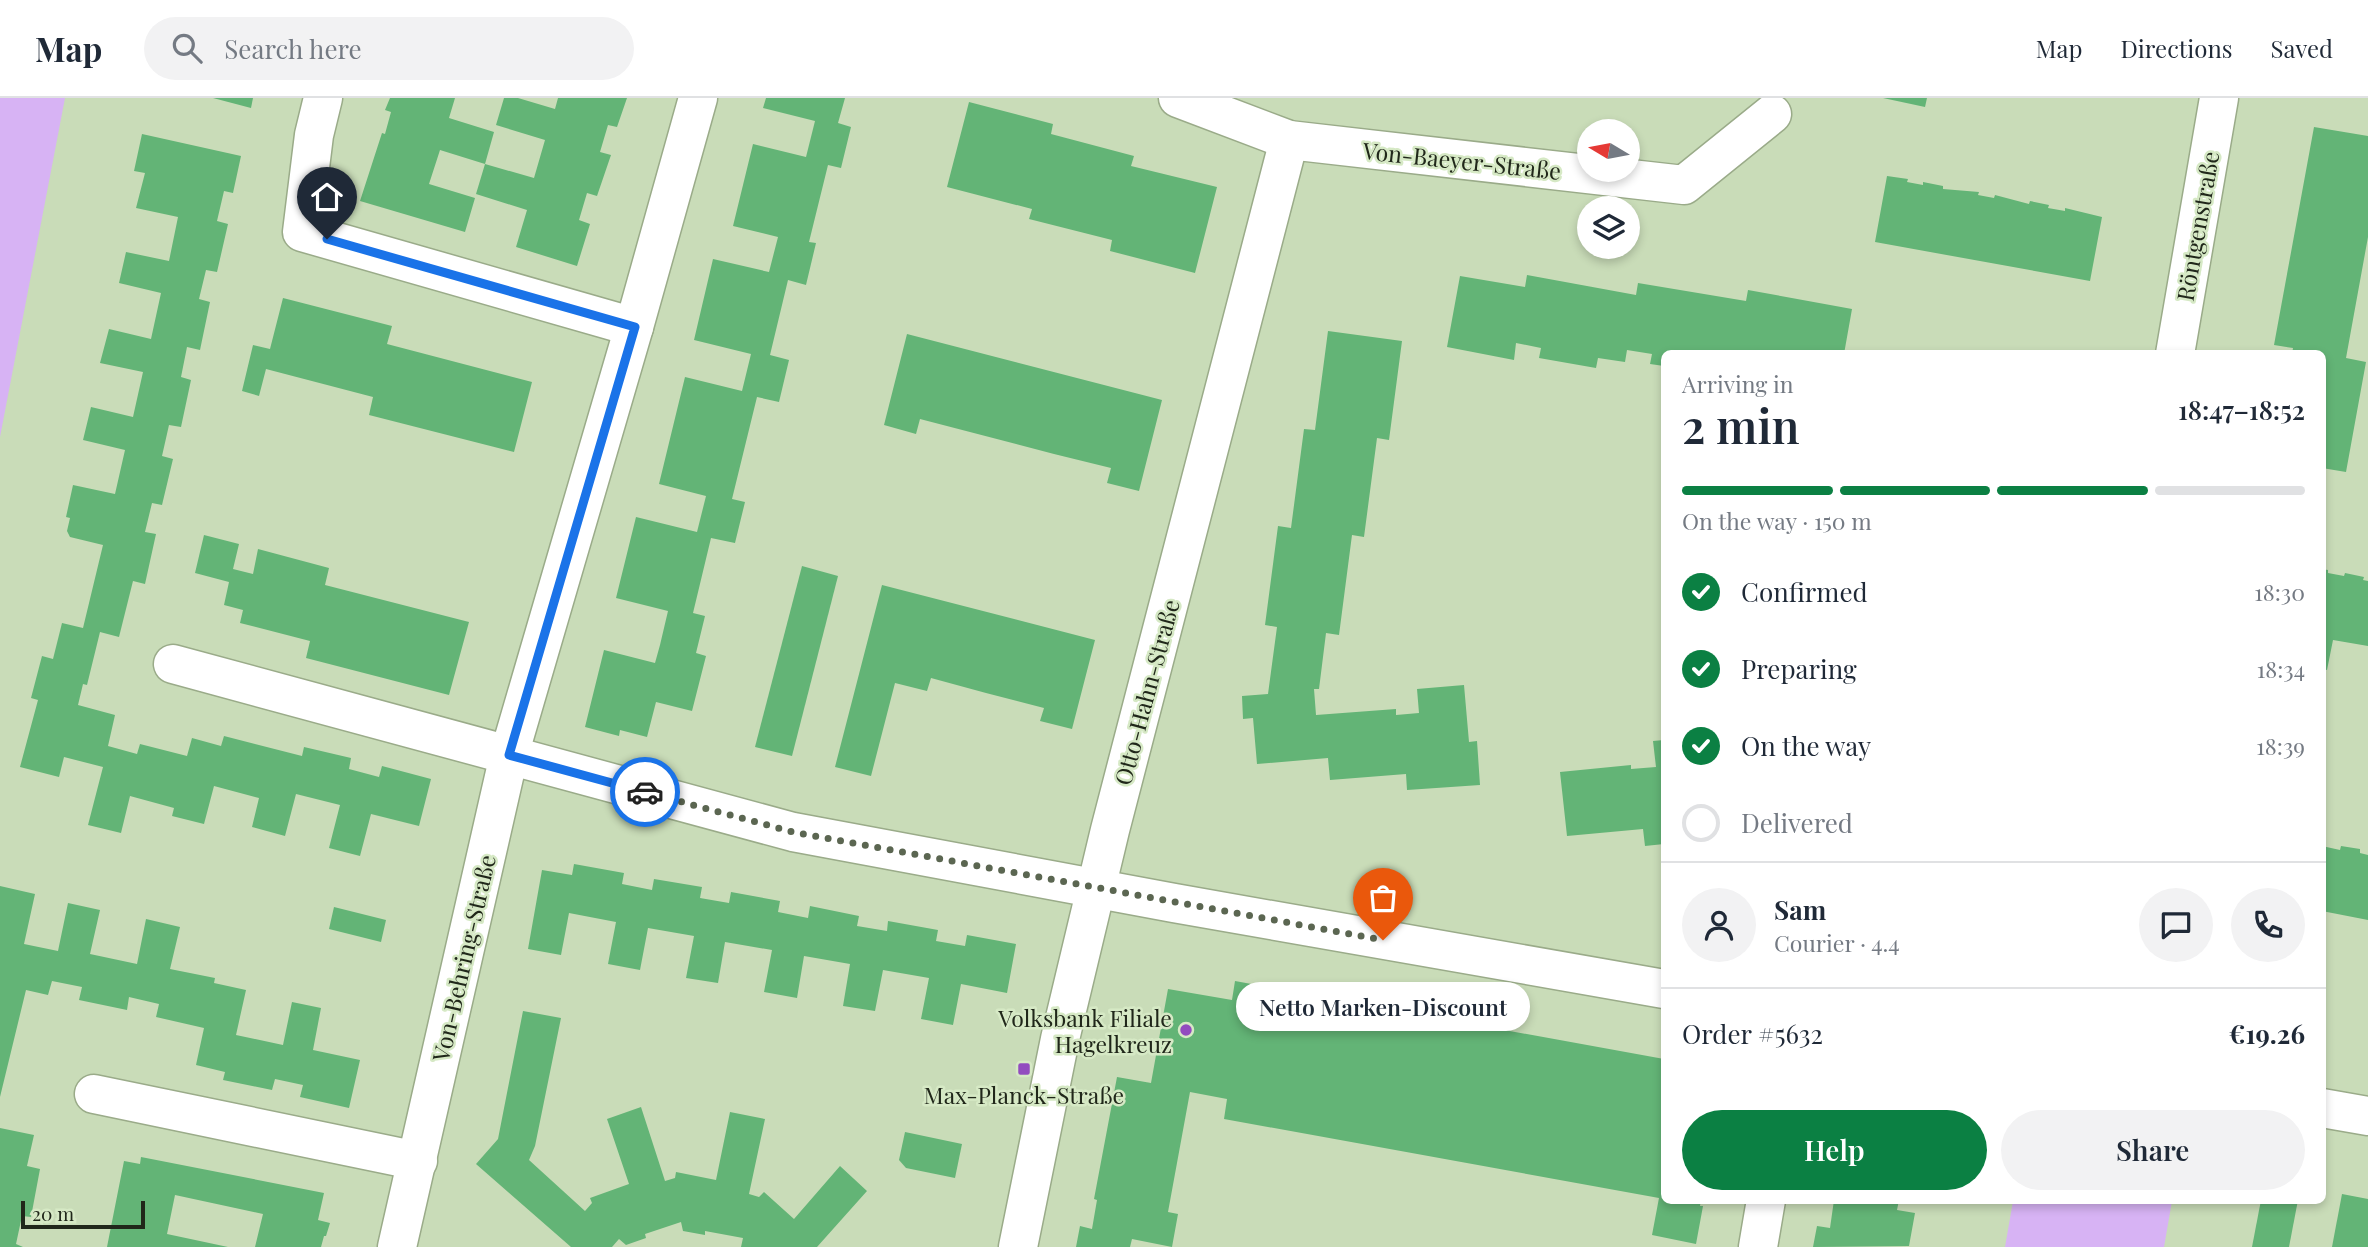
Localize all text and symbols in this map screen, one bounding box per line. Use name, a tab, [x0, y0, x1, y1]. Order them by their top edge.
search box	[144, 17, 634, 80]
text: Map	[35, 26, 102, 70]
icon: search	[168, 29, 206, 67]
text: Search here	[224, 31, 362, 66]
text: Map	[2036, 32, 2082, 64]
text: Directions	[2120, 32, 2233, 64]
text: Saved	[2271, 32, 2333, 64]
north arrow	[1577, 119, 1640, 182]
map controls	[1577, 119, 1640, 259]
street label: Von-Baeyer-Straße	[1360, 134, 1563, 186]
street label: Röntgenstraße	[2169, 149, 2225, 303]
pin	[297, 167, 357, 239]
icon: home	[308, 178, 346, 216]
button: layers	[1577, 196, 1640, 259]
text: Arriving in	[1682, 368, 1794, 399]
text: 18:47–18:52	[2178, 392, 2305, 427]
text: 2 min	[1682, 394, 1800, 456]
text: On the way · 150 m	[1682, 505, 1872, 536]
icon: check	[1682, 573, 1720, 611]
text: Confirmed	[1741, 574, 1868, 609]
text: 18:30	[2254, 576, 2305, 607]
street label: Otto-Hahn-Straße	[1106, 596, 1186, 788]
icon: check	[1682, 650, 1720, 688]
text: Preparing	[1741, 651, 1857, 686]
text: 18:34	[2257, 653, 2305, 684]
icon: check	[1682, 727, 1720, 765]
text: On the way	[1741, 728, 1871, 763]
text: 18:39	[2256, 730, 2305, 761]
courier	[610, 757, 680, 827]
icon: car	[626, 773, 664, 811]
text: Delivered	[1741, 805, 1853, 840]
street label: Von-Behring-Straße	[424, 852, 502, 1065]
pin	[1353, 868, 1413, 940]
icon: bag	[1364, 879, 1402, 917]
button: person	[1682, 888, 1756, 962]
button: chat	[2139, 888, 2213, 962]
button: phone	[2231, 888, 2305, 962]
text: Sam	[1774, 892, 1826, 927]
text: Courier · 4.4	[1774, 927, 1900, 958]
callout: Netto Marken-Discount	[1236, 982, 1530, 1031]
text: Netto Marken-Discount	[1259, 991, 1507, 1022]
place label: Volksbank Filiale Hagelkreuz	[997, 1002, 1172, 1059]
text: Order #5632	[1682, 1016, 1823, 1051]
text: €19.26	[2229, 1016, 2305, 1051]
marker: Volksbank Filiale Hagelkreuz	[1178, 1022, 1194, 1038]
marker: Max-Planck-Straße	[1016, 1061, 1032, 1077]
place label: Max-Planck-Straße	[924, 1079, 1124, 1110]
button: Help	[1682, 1110, 1987, 1190]
button: Share	[2001, 1110, 2305, 1190]
scale bar	[21, 1198, 145, 1230]
text: 20 m	[32, 1200, 74, 1226]

